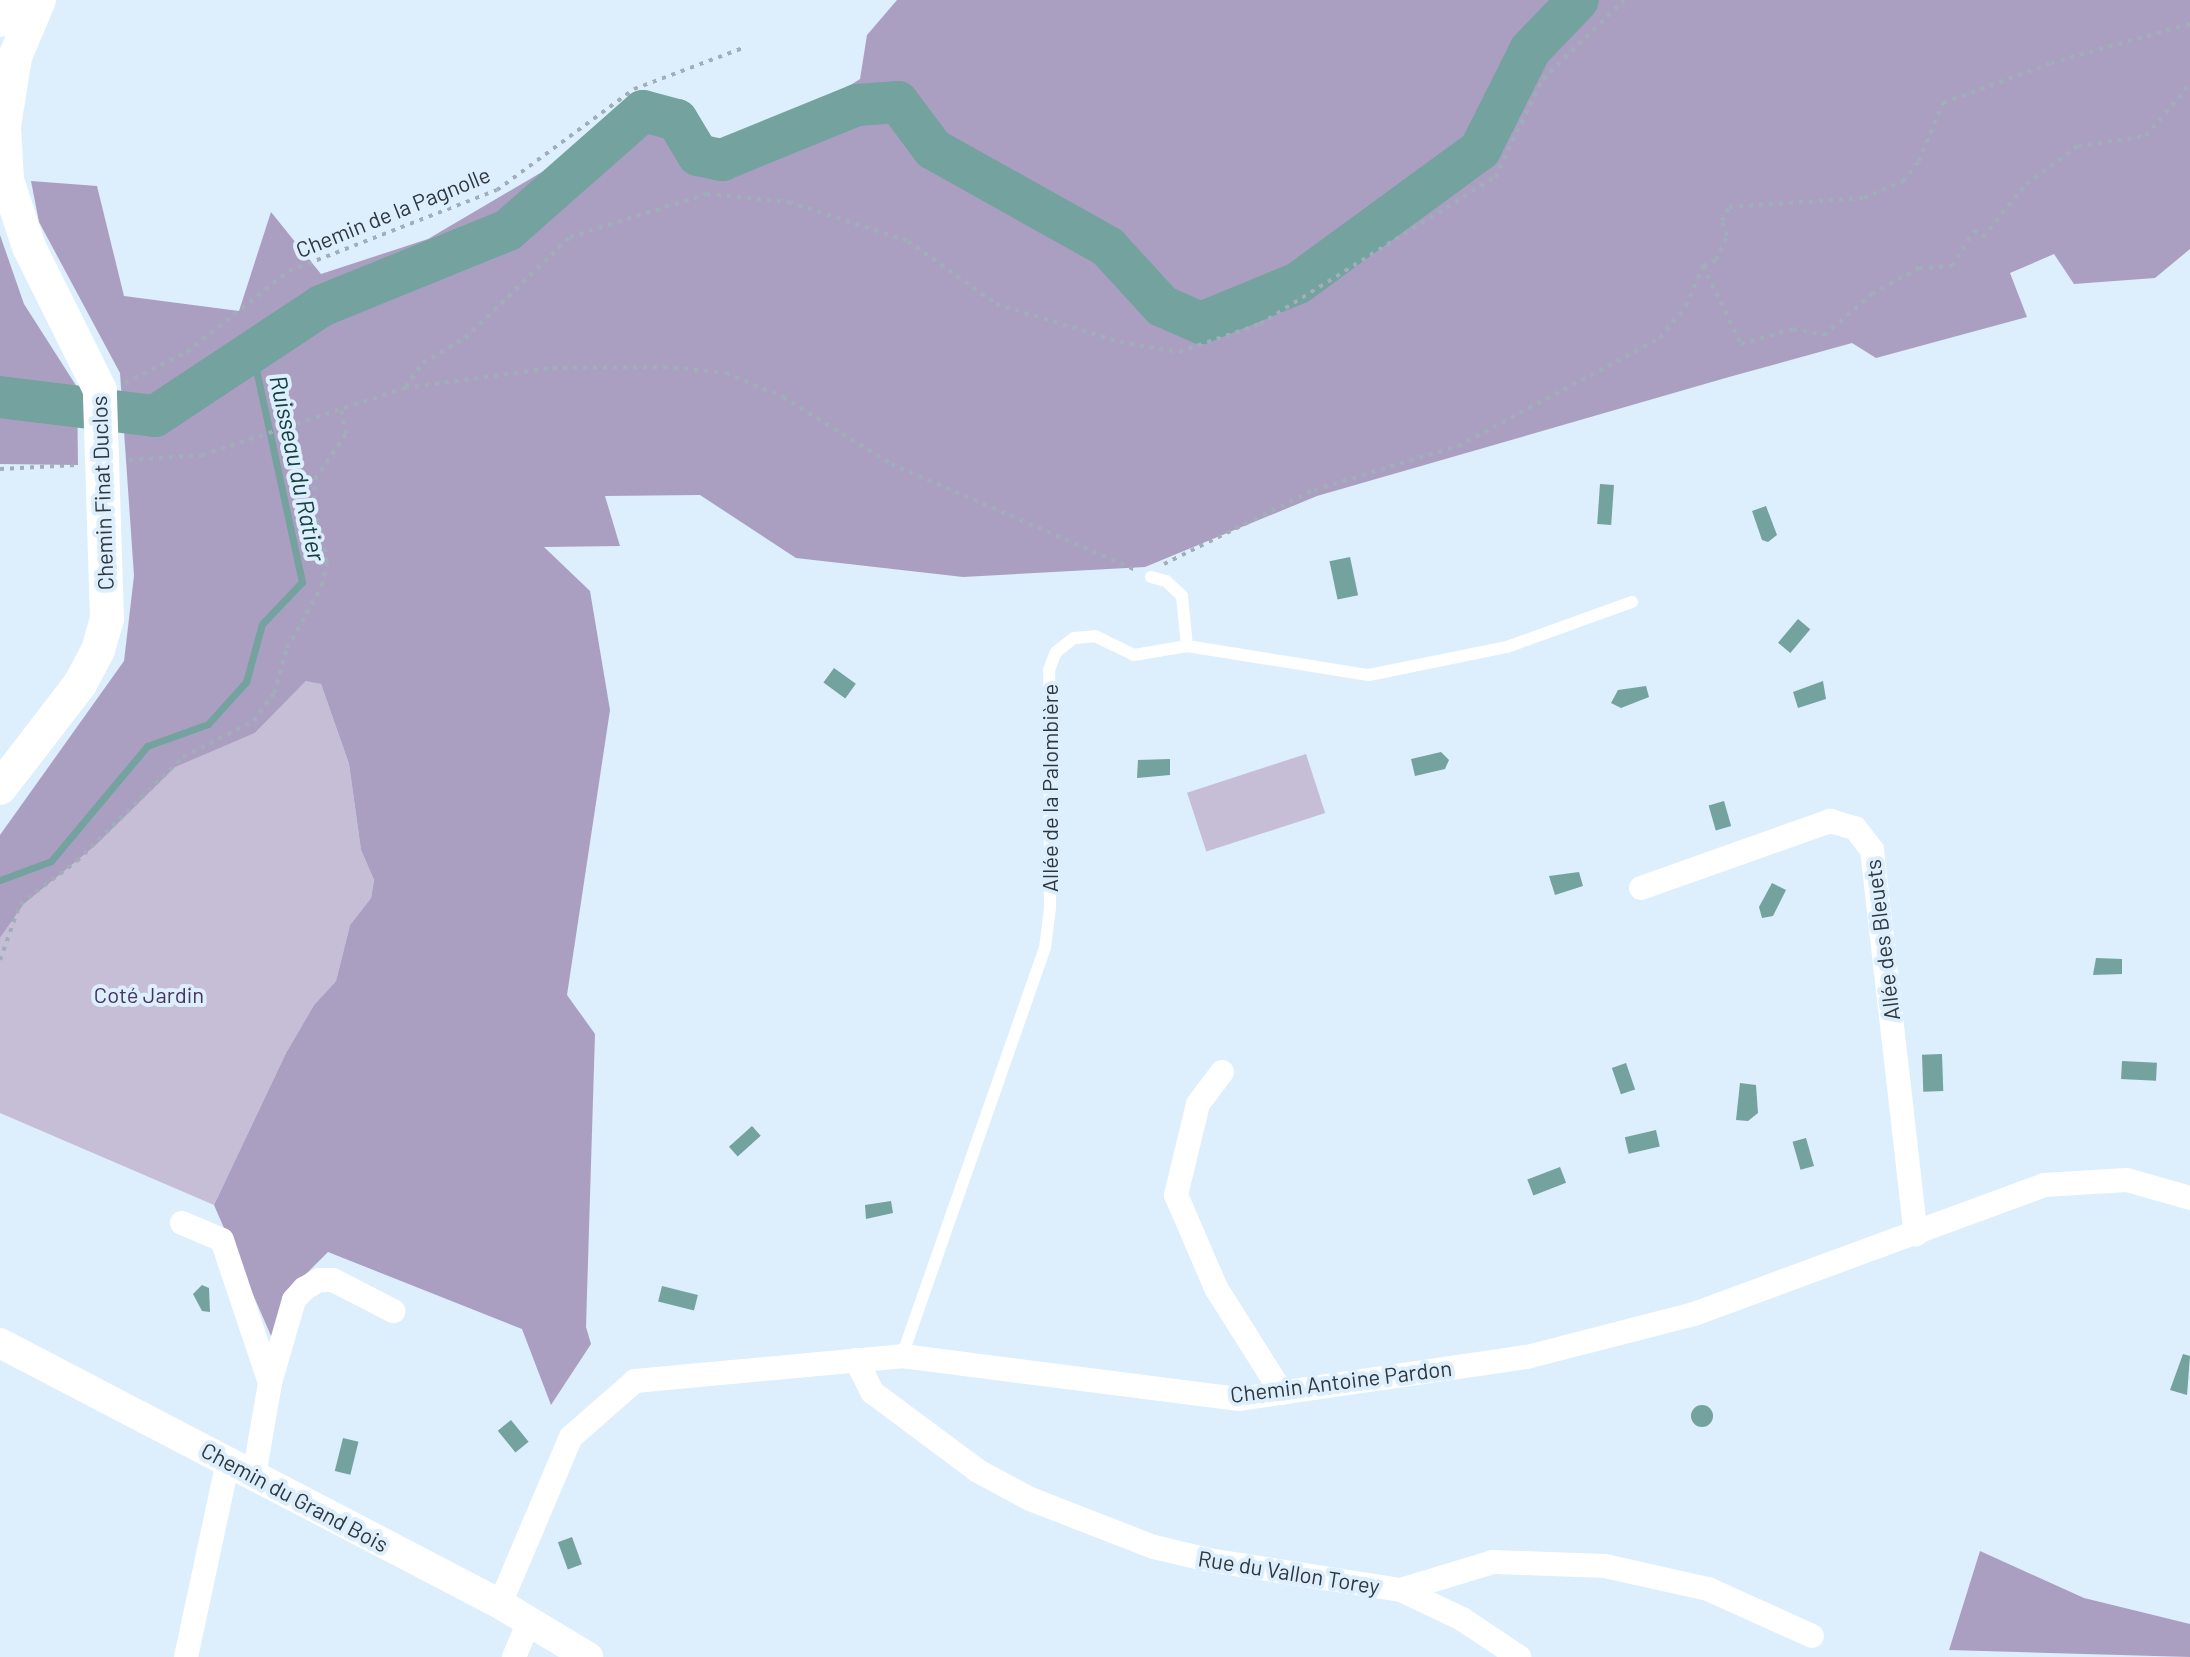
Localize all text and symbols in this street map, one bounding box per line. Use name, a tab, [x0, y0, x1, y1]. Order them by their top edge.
street label: Chemin de la Pagnolle	[292, 161, 494, 263]
water label: Ruisseau du Ratier	[264, 373, 332, 563]
street label: Chemin Finat Duclos	[85, 395, 119, 591]
street label: Allée de la Palombière	[1037, 684, 1063, 892]
street label: Allée des Bleuets	[1859, 858, 1905, 1022]
park label: Coté Jardin	[94, 982, 204, 1008]
street label: Chemin Antoine Pardon	[1229, 1354, 1453, 1408]
street label: Chemin du Grand Bois	[197, 1437, 393, 1557]
street label: Rue du Vallon Torey	[1196, 1545, 1382, 1599]

